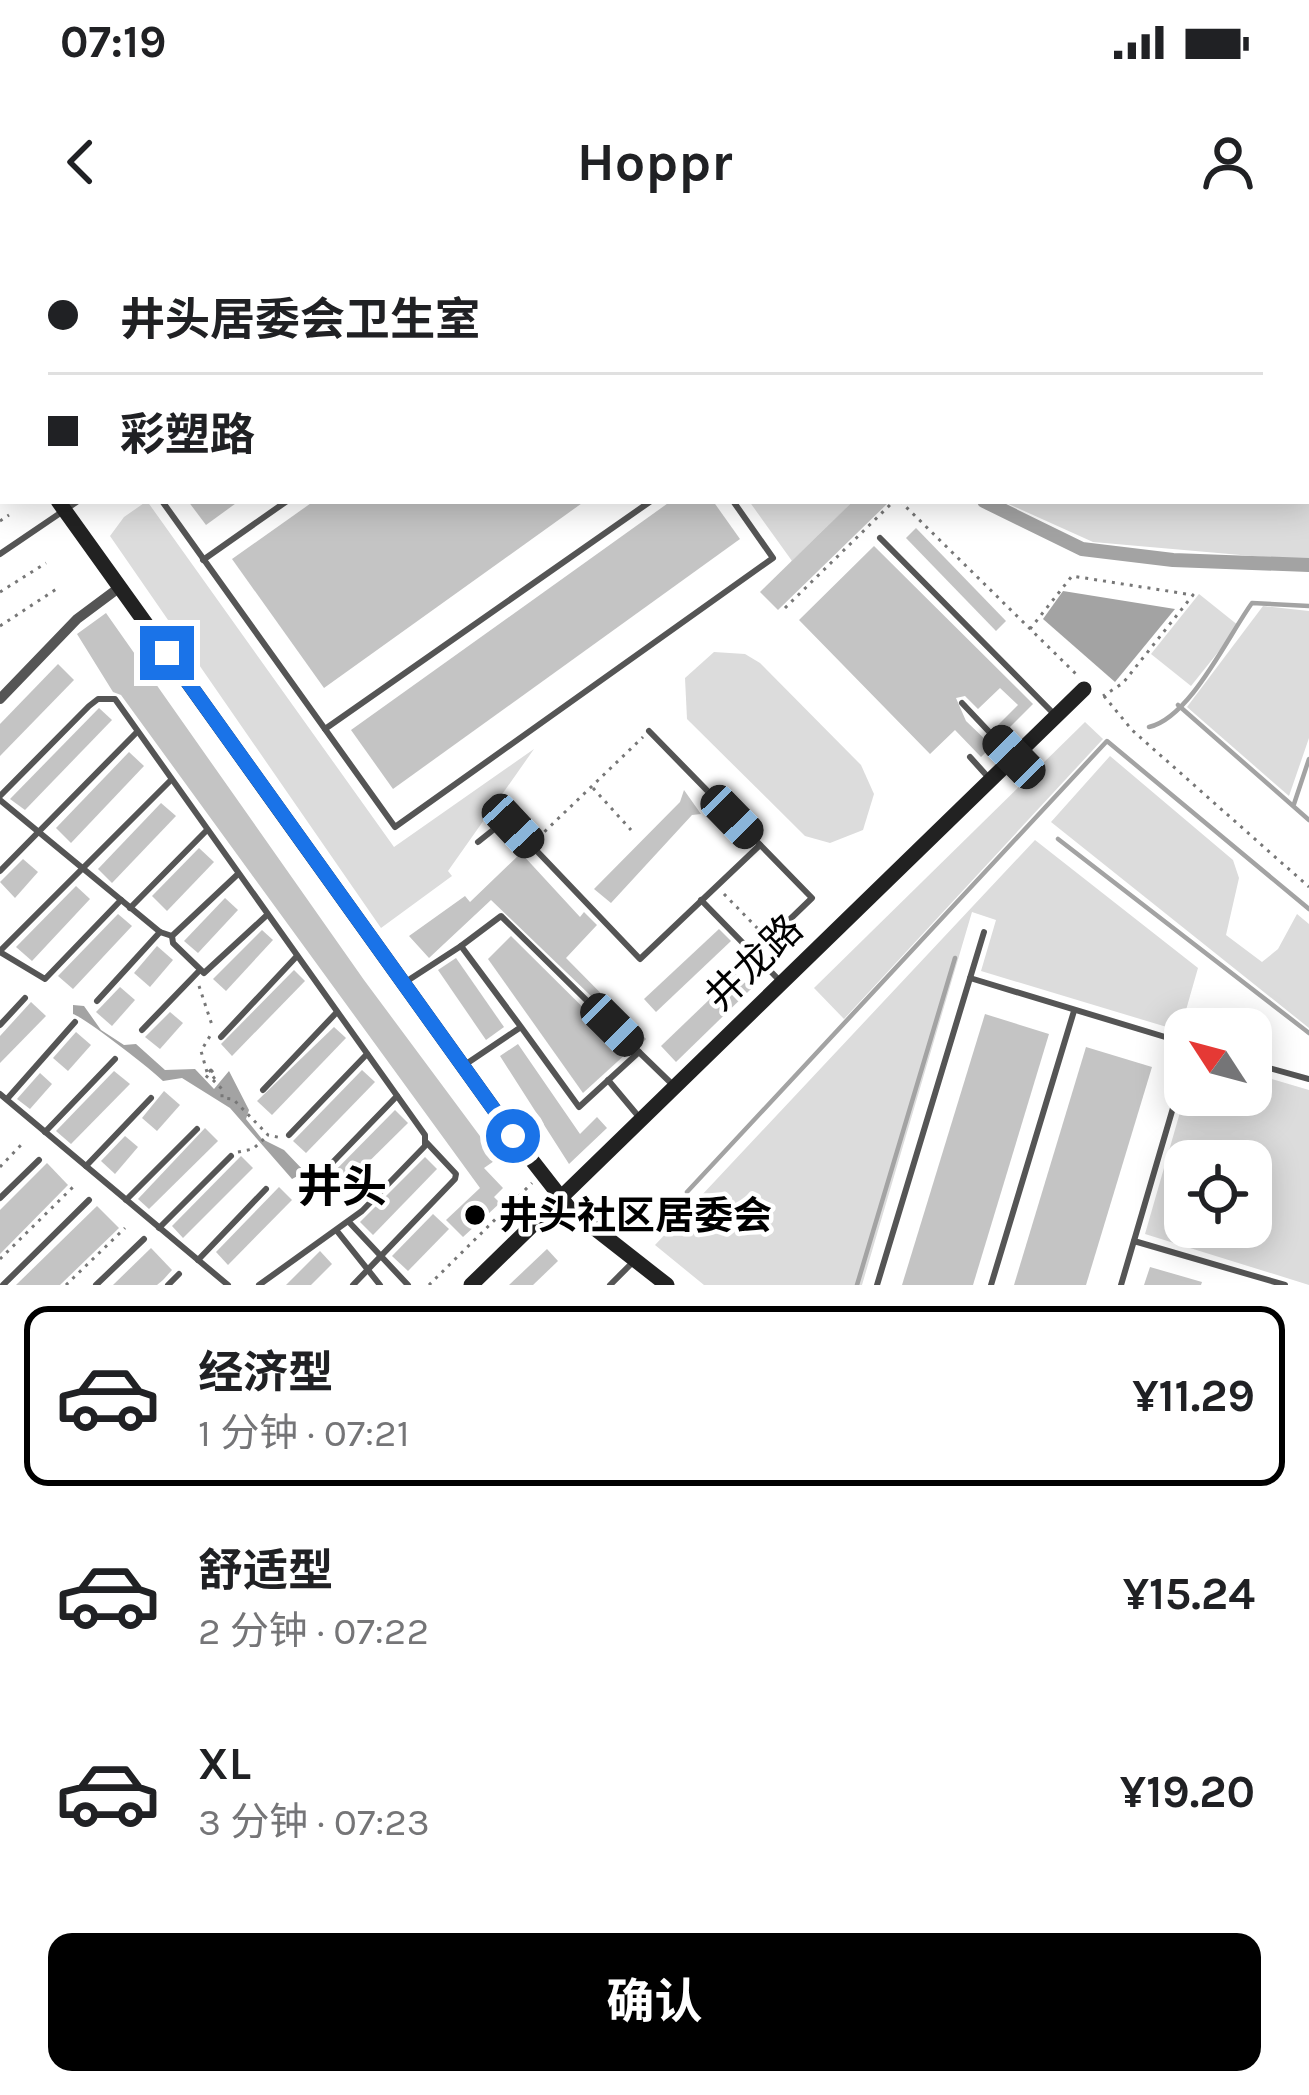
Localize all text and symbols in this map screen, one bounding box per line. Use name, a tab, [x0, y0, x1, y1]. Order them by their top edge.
text: 07:19	[60, 16, 166, 68]
icon: back	[48, 129, 114, 195]
icon: person	[1195, 129, 1261, 195]
text: Hoppr	[577, 130, 732, 194]
text: 井头居委会卫生室	[120, 294, 480, 346]
text: 彩塑路	[120, 409, 255, 461]
route end	[140, 626, 194, 680]
car	[976, 719, 1052, 795]
car	[694, 779, 770, 855]
car	[475, 787, 551, 865]
street label: 井龙路	[696, 906, 812, 1020]
car	[574, 987, 650, 1063]
north arrow	[1164, 1008, 1272, 1116]
map controls	[1164, 1008, 1272, 1248]
route start	[486, 1109, 540, 1163]
button: locate	[1164, 1140, 1272, 1248]
district label: 井头	[297, 1161, 387, 1213]
place label: 井头社区居委会	[499, 1193, 772, 1239]
marker: 井头社区居委会	[462, 1202, 488, 1228]
icon: car	[54, 1342, 162, 1450]
text: 经济型	[198, 1347, 333, 1399]
text: ¥11.29	[1132, 1370, 1255, 1422]
text: 1 分钟 · 07:21	[198, 1410, 410, 1456]
icon: car	[54, 1540, 162, 1648]
text: 舒适型	[198, 1545, 333, 1597]
text: ¥15.24	[1123, 1568, 1255, 1620]
text: 2 分钟 · 07:22	[198, 1608, 429, 1654]
icon: car	[54, 1738, 162, 1846]
text: XL	[198, 1738, 251, 1790]
text: ¥19.20	[1120, 1766, 1255, 1818]
text: 3 分钟 · 07:23	[198, 1799, 430, 1845]
button: 确认	[48, 1933, 1261, 2071]

